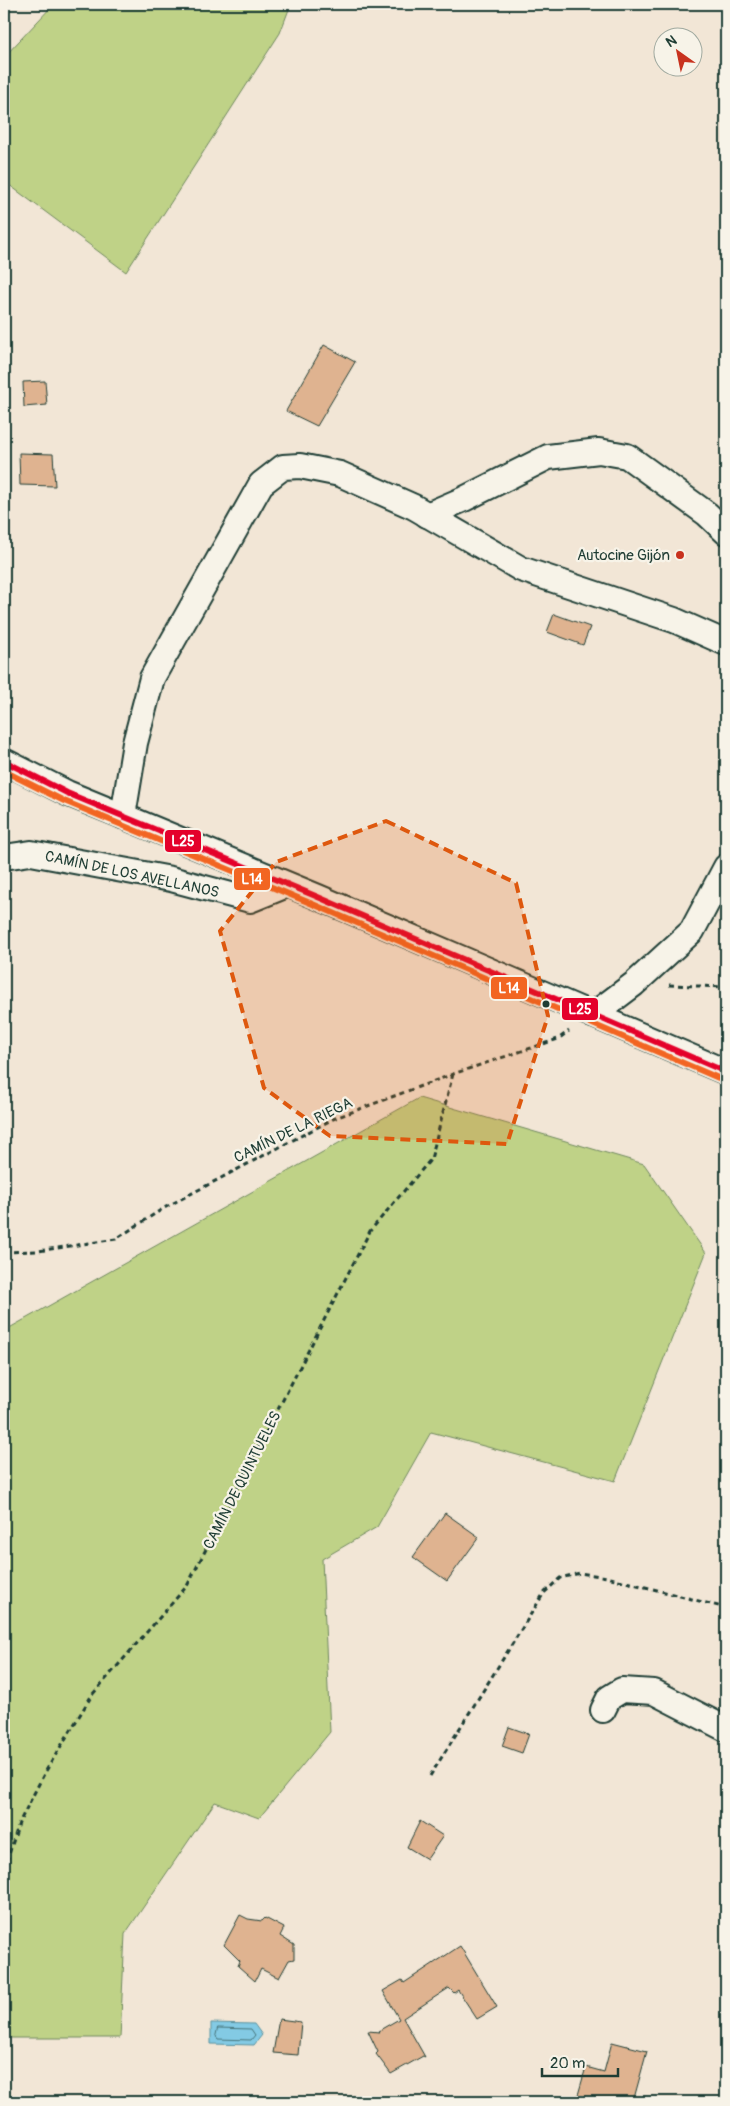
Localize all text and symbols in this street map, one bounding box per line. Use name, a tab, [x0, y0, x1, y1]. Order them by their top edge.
north arrow	[652, 28, 702, 78]
text: N	[663, 32, 680, 51]
place label: Autocine Gijón	[577, 546, 670, 565]
marker: Autocine Gijón	[674, 549, 686, 561]
line badge: L25	[164, 829, 202, 853]
text: L25	[171, 833, 195, 850]
street label: CAMÍN DE LOS AVELLANOS	[43, 847, 221, 902]
line badge: L14	[233, 867, 271, 891]
text: L14	[241, 871, 264, 888]
line badge: L14	[490, 976, 528, 1000]
text: L14	[498, 980, 521, 997]
line badge: L25	[561, 997, 599, 1021]
unlabelled marker	[541, 999, 551, 1009]
text: L25	[568, 1001, 592, 1018]
street label: CAMÍN DE LA RIEGA	[231, 1093, 356, 1167]
street label: CAMÍN DE QUINTUELES	[199, 1408, 286, 1552]
scale bar	[542, 2046, 619, 2078]
text: 20 m	[550, 2054, 585, 2073]

